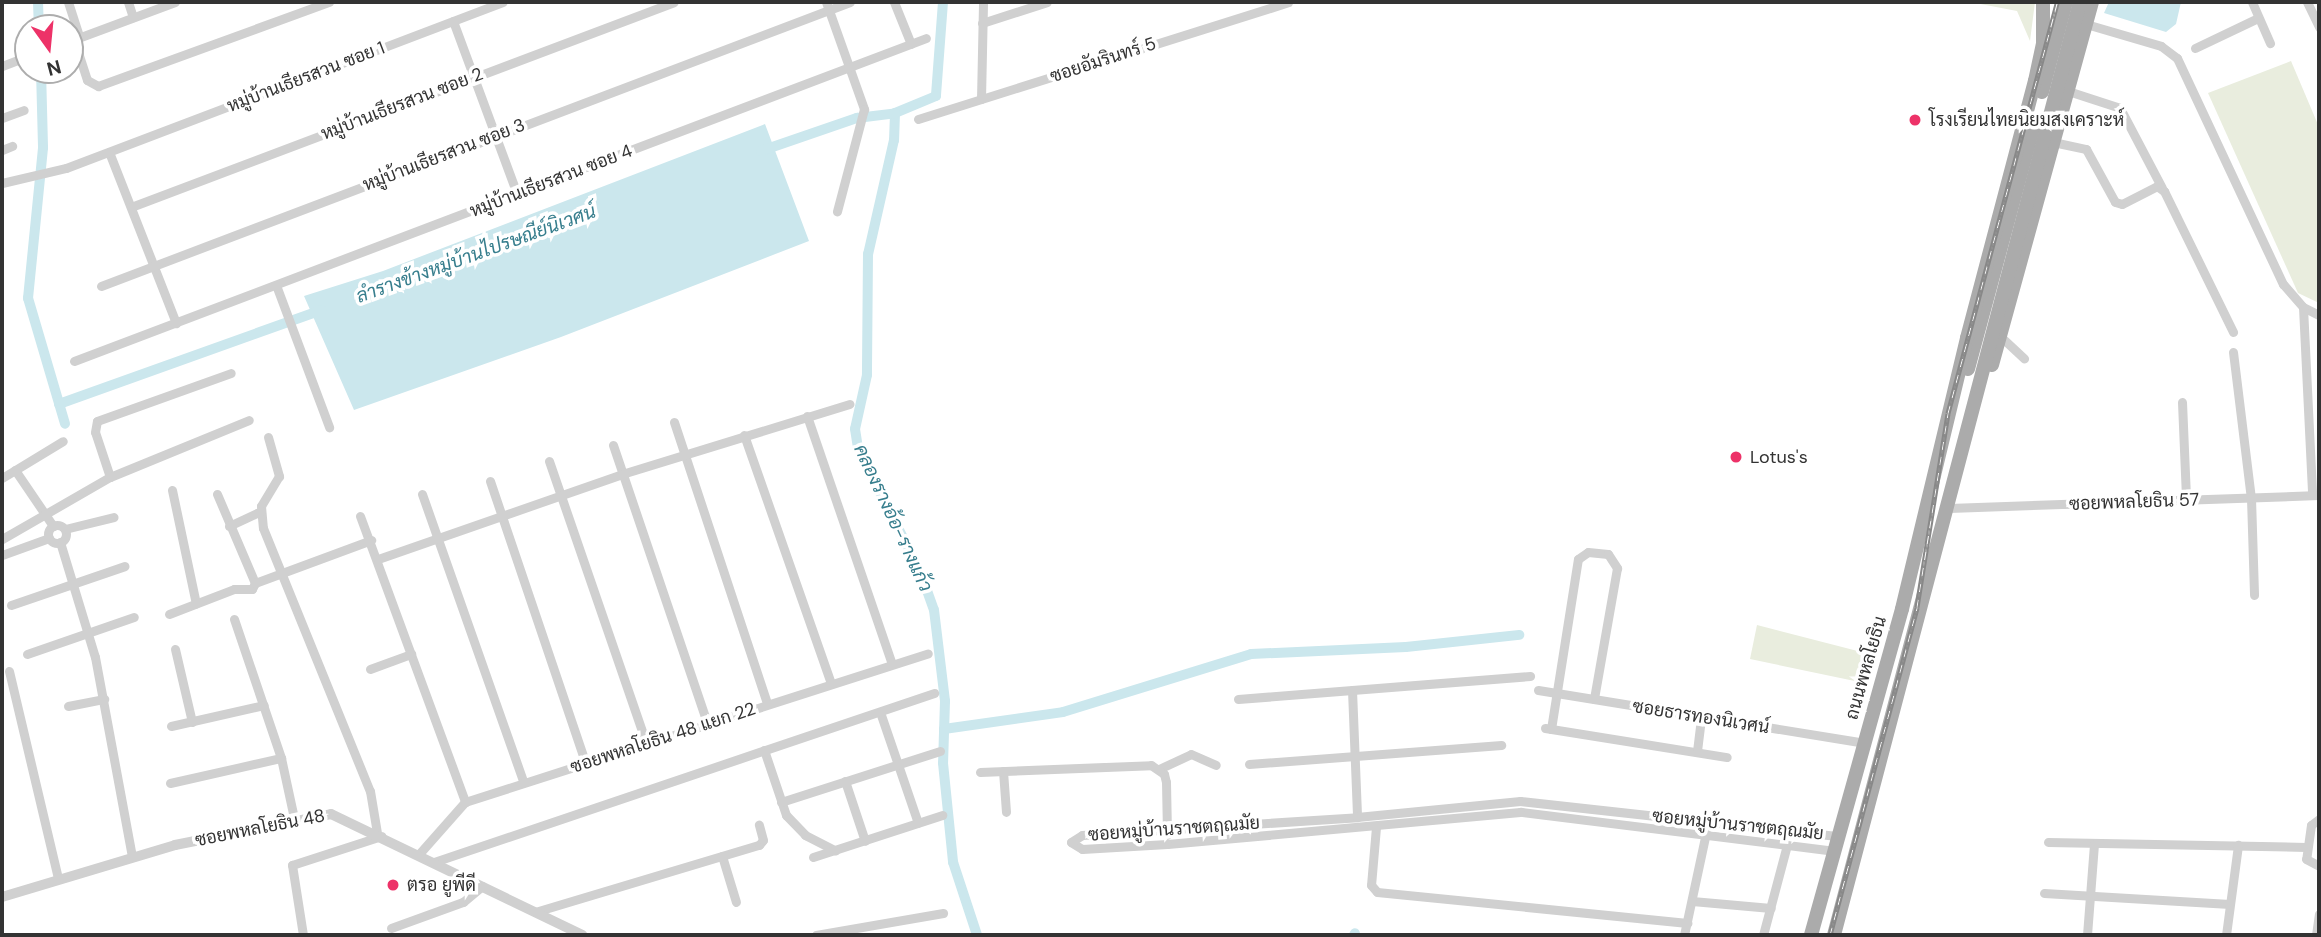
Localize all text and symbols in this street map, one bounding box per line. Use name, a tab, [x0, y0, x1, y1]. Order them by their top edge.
north arrow	[14, 14, 84, 84]
street label: ซอยอัมรินทร์ 5	[1047, 33, 1159, 87]
street label: หมู่บ้านเธียรสวน ซอย 1	[224, 37, 388, 117]
text: N	[44, 54, 64, 82]
street label: หมู่บ้านเธียรสวน ซอย 2	[318, 63, 486, 145]
place label: โรงเรียนไทยนิยมสงเคราะห์	[1929, 109, 2124, 131]
marker: โรงเรียนไทยนิยมสงเคราะห์	[1907, 112, 1923, 128]
street label: หมู่บ้านเธียรสวน ซอย 3	[360, 114, 528, 196]
street label: หมู่บ้านเธียรสวน ซอย 4	[467, 140, 635, 222]
water label: ลำรางข้างหมู่บ้านไปรษณีย์นิเวศน์	[353, 200, 599, 308]
water label: คลองรางอ้อ-รางแก้ว	[849, 441, 937, 595]
place label: Lotus's	[1750, 446, 1808, 468]
marker: Lotus's	[1728, 449, 1744, 465]
street label: ซอยพหลโยธิน 57	[2069, 489, 2199, 515]
street label: ถนนพหลโยธิน	[1841, 614, 1891, 722]
street label: ซอยธารทองนิเวศน์	[1631, 696, 1771, 738]
street label: ซอยพหลโยธิน 48 แยก 22	[568, 698, 758, 778]
street label: ซอยพหลโยธิน 48	[193, 805, 327, 851]
street label: ซอยหมู่บ้านราชตฤณมัย	[1651, 805, 1825, 845]
street label: ซอยหมู่บ้านราชตฤณมัย	[1087, 812, 1261, 846]
place label: ตรอ ยูพีดี	[407, 874, 476, 896]
marker: ตรอ ยูพีดี	[385, 877, 401, 893]

